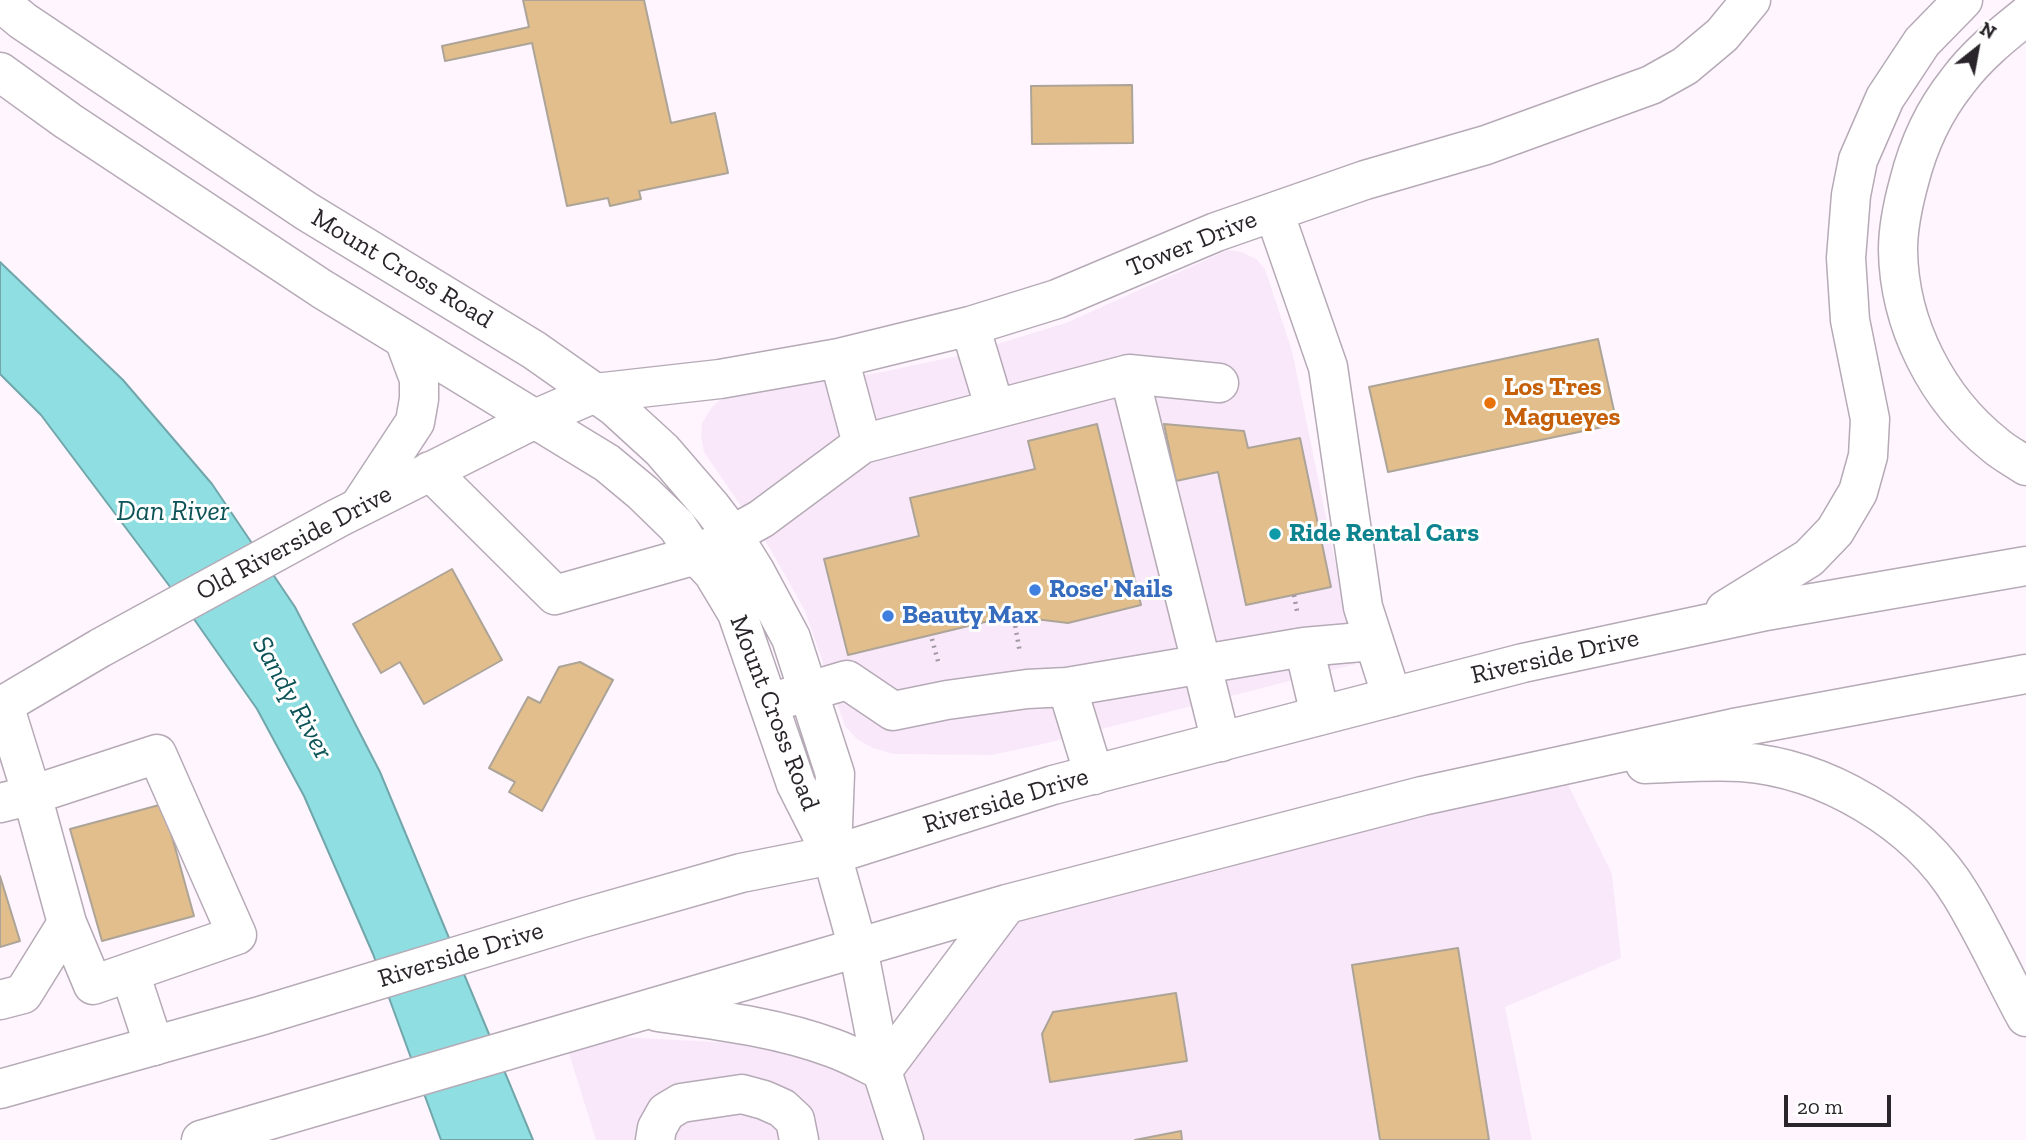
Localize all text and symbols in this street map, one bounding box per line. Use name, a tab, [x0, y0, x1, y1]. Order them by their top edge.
north arrow	[1942, 14, 2012, 84]
text: N	[1976, 17, 2000, 44]
street label: Mount Cross Road	[306, 202, 498, 336]
street label: Tower Drive	[1122, 204, 1262, 284]
place label: Los Tres Magueyes	[1504, 372, 1620, 434]
marker: Los Tres Magueyes	[1482, 395, 1498, 411]
street label: Old Riverside Drive	[191, 478, 397, 608]
water label: Dan River	[117, 495, 229, 529]
place label: Ride Rental Cars	[1289, 518, 1479, 550]
marker: Ride Rental Cars	[1267, 526, 1283, 542]
place label: Rose' Nails	[1049, 574, 1173, 606]
marker: Rose' Nails	[1027, 582, 1043, 598]
place label: Beauty Max	[902, 600, 1038, 632]
marker: Beauty Max	[880, 608, 896, 624]
street label: Mount Cross Road	[722, 611, 826, 815]
street label: Riverside Drive	[1468, 623, 1642, 691]
water label: Sandy River	[244, 631, 340, 765]
street label: Riverside Drive	[920, 761, 1092, 841]
street label: Riverside Drive	[375, 915, 547, 995]
scale bar	[1788, 1080, 1895, 1124]
text: 20 m	[1797, 1094, 1843, 1119]

